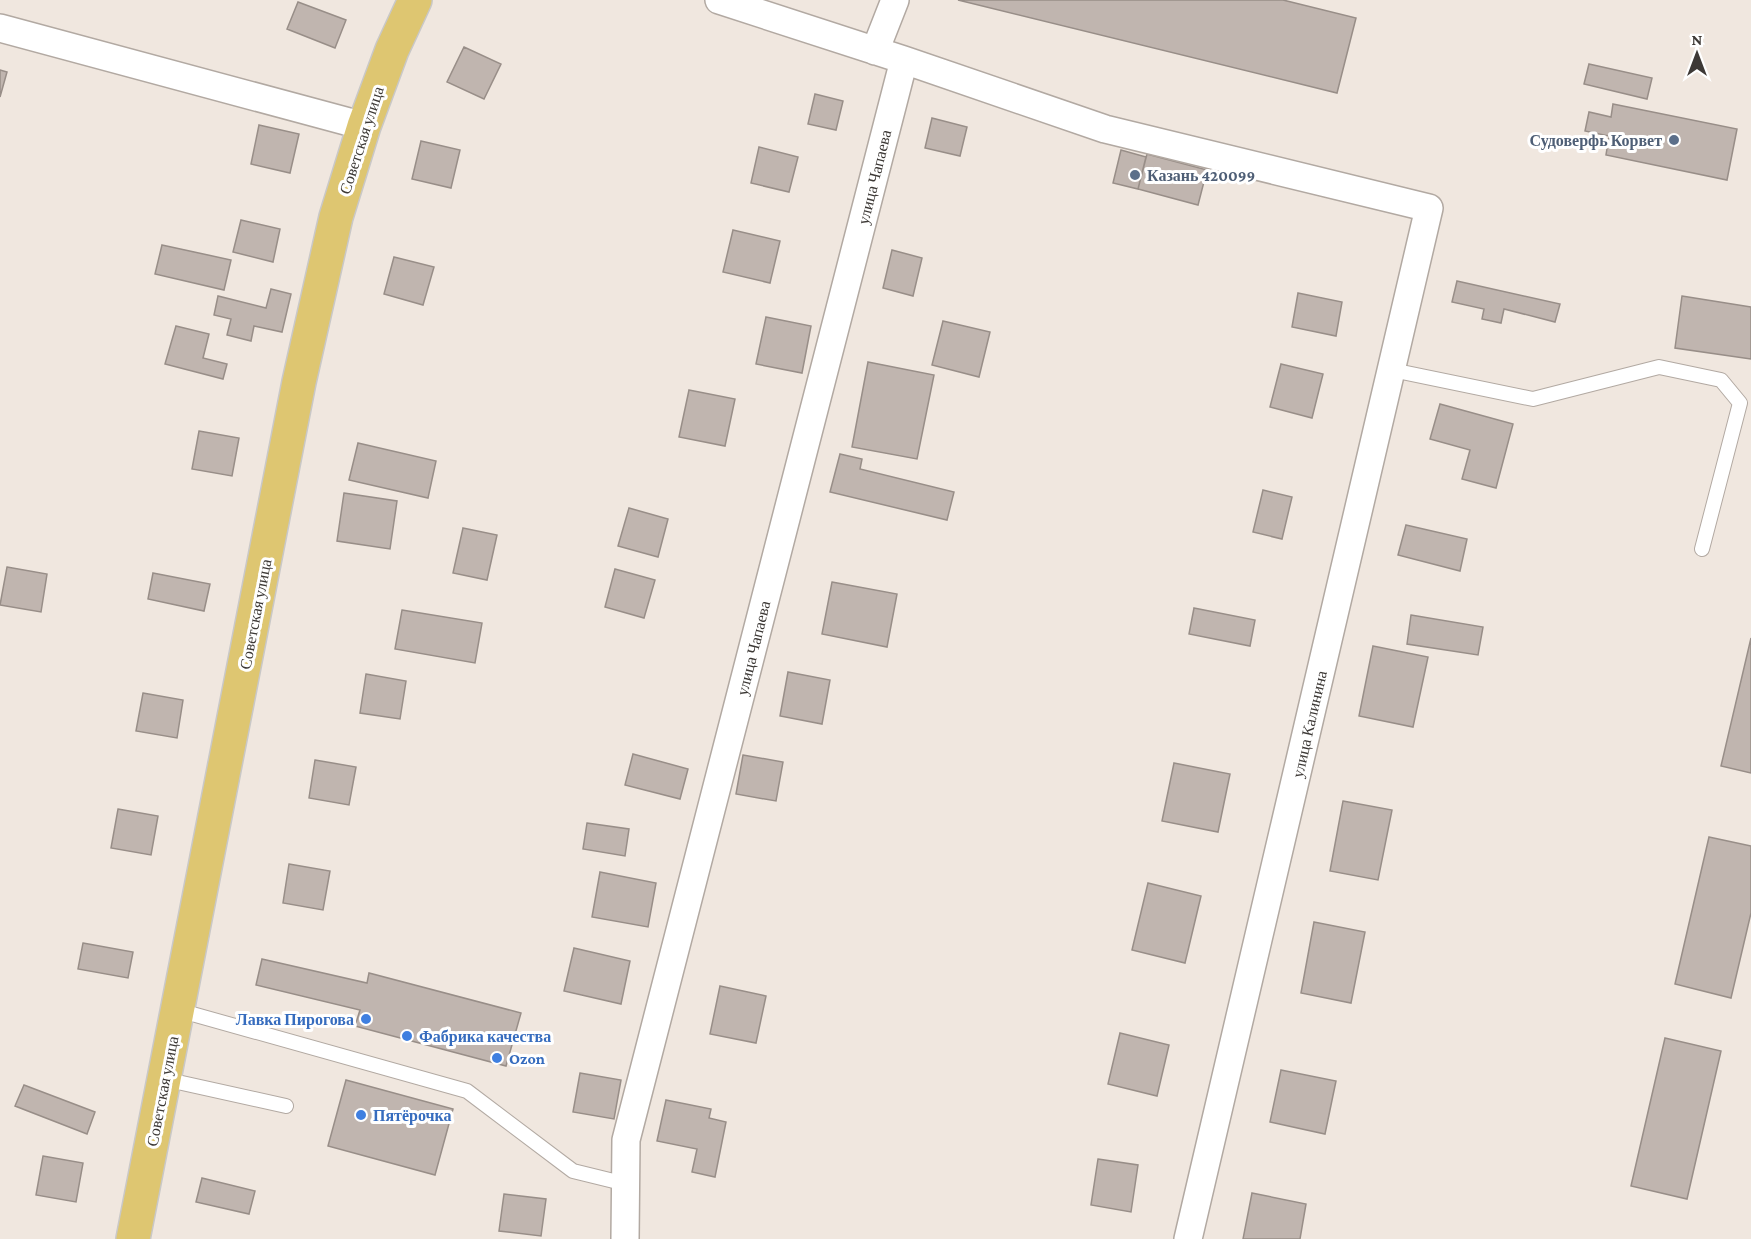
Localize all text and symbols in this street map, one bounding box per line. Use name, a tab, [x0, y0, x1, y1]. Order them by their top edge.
north arrow	[1667, 24, 1727, 84]
text: N	[1692, 31, 1703, 48]
street label: Советская улица	[336, 84, 388, 196]
street label: улица Чапаева	[855, 128, 895, 226]
place label: Судоверфь Корвет	[1530, 132, 1662, 150]
marker: Судоверфь Корвет	[1667, 133, 1681, 147]
place label: Казань 420099	[1147, 167, 1255, 184]
marker: Казань 420099	[1128, 168, 1142, 182]
street label: Советская улица	[236, 557, 276, 671]
street label: улица Чапаева	[734, 599, 774, 697]
street label: улица Калинина	[1289, 669, 1331, 780]
place label: Лавка Пирогова	[236, 1011, 354, 1029]
marker: Лавка Пирогова	[359, 1012, 373, 1026]
place label: Фабрика качества	[419, 1028, 551, 1046]
marker: Фабрика качества	[400, 1029, 414, 1043]
street label: Советская улица	[143, 1034, 183, 1148]
place label: Ozon	[509, 1050, 545, 1067]
marker: Ozon	[490, 1051, 504, 1065]
place label: Пятёрочка	[373, 1107, 452, 1125]
marker: Пятёрочка	[354, 1108, 368, 1122]

